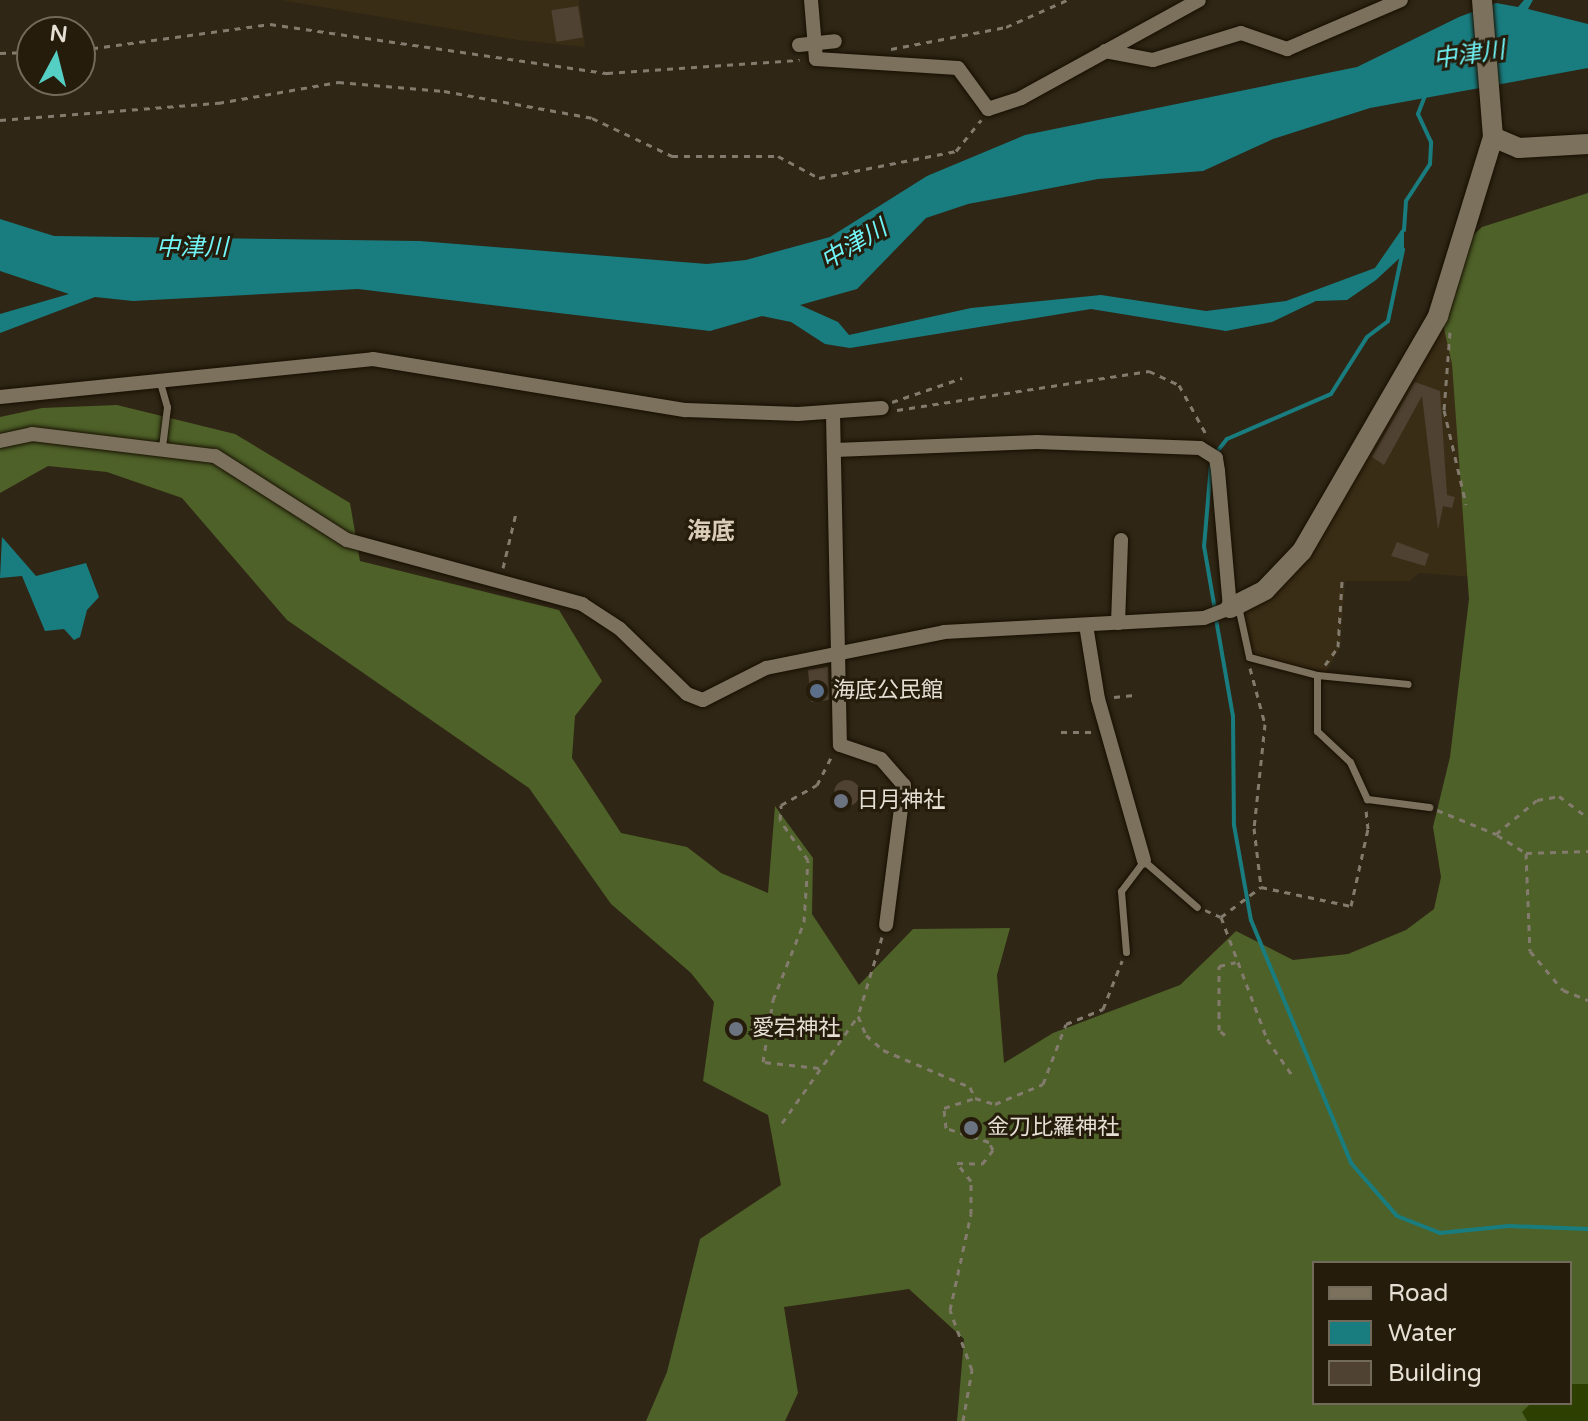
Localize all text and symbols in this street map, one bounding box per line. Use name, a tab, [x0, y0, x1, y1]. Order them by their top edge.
north arrow	[16, 16, 96, 96]
text: N	[48, 20, 69, 48]
water label: 中津川	[1431, 36, 1507, 74]
water label: 中津川	[816, 214, 892, 276]
water label: 中津川	[156, 234, 228, 262]
district label: 海底	[687, 518, 735, 546]
place label: 海底公民館	[833, 678, 943, 704]
marker: 海底公民館	[808, 682, 826, 700]
place label: 日月神社	[857, 788, 945, 814]
marker: 日月神社	[832, 792, 850, 810]
place label: 愛宕神社	[752, 1016, 840, 1042]
marker: 愛宕神社	[727, 1020, 745, 1038]
place label: 金刀比羅神社	[987, 1115, 1119, 1141]
marker: 金刀比羅神社	[962, 1119, 980, 1137]
legend	[1312, 1261, 1572, 1405]
text: Road	[1388, 1279, 1448, 1308]
text: Water	[1388, 1319, 1456, 1348]
text: Building	[1388, 1359, 1482, 1388]

